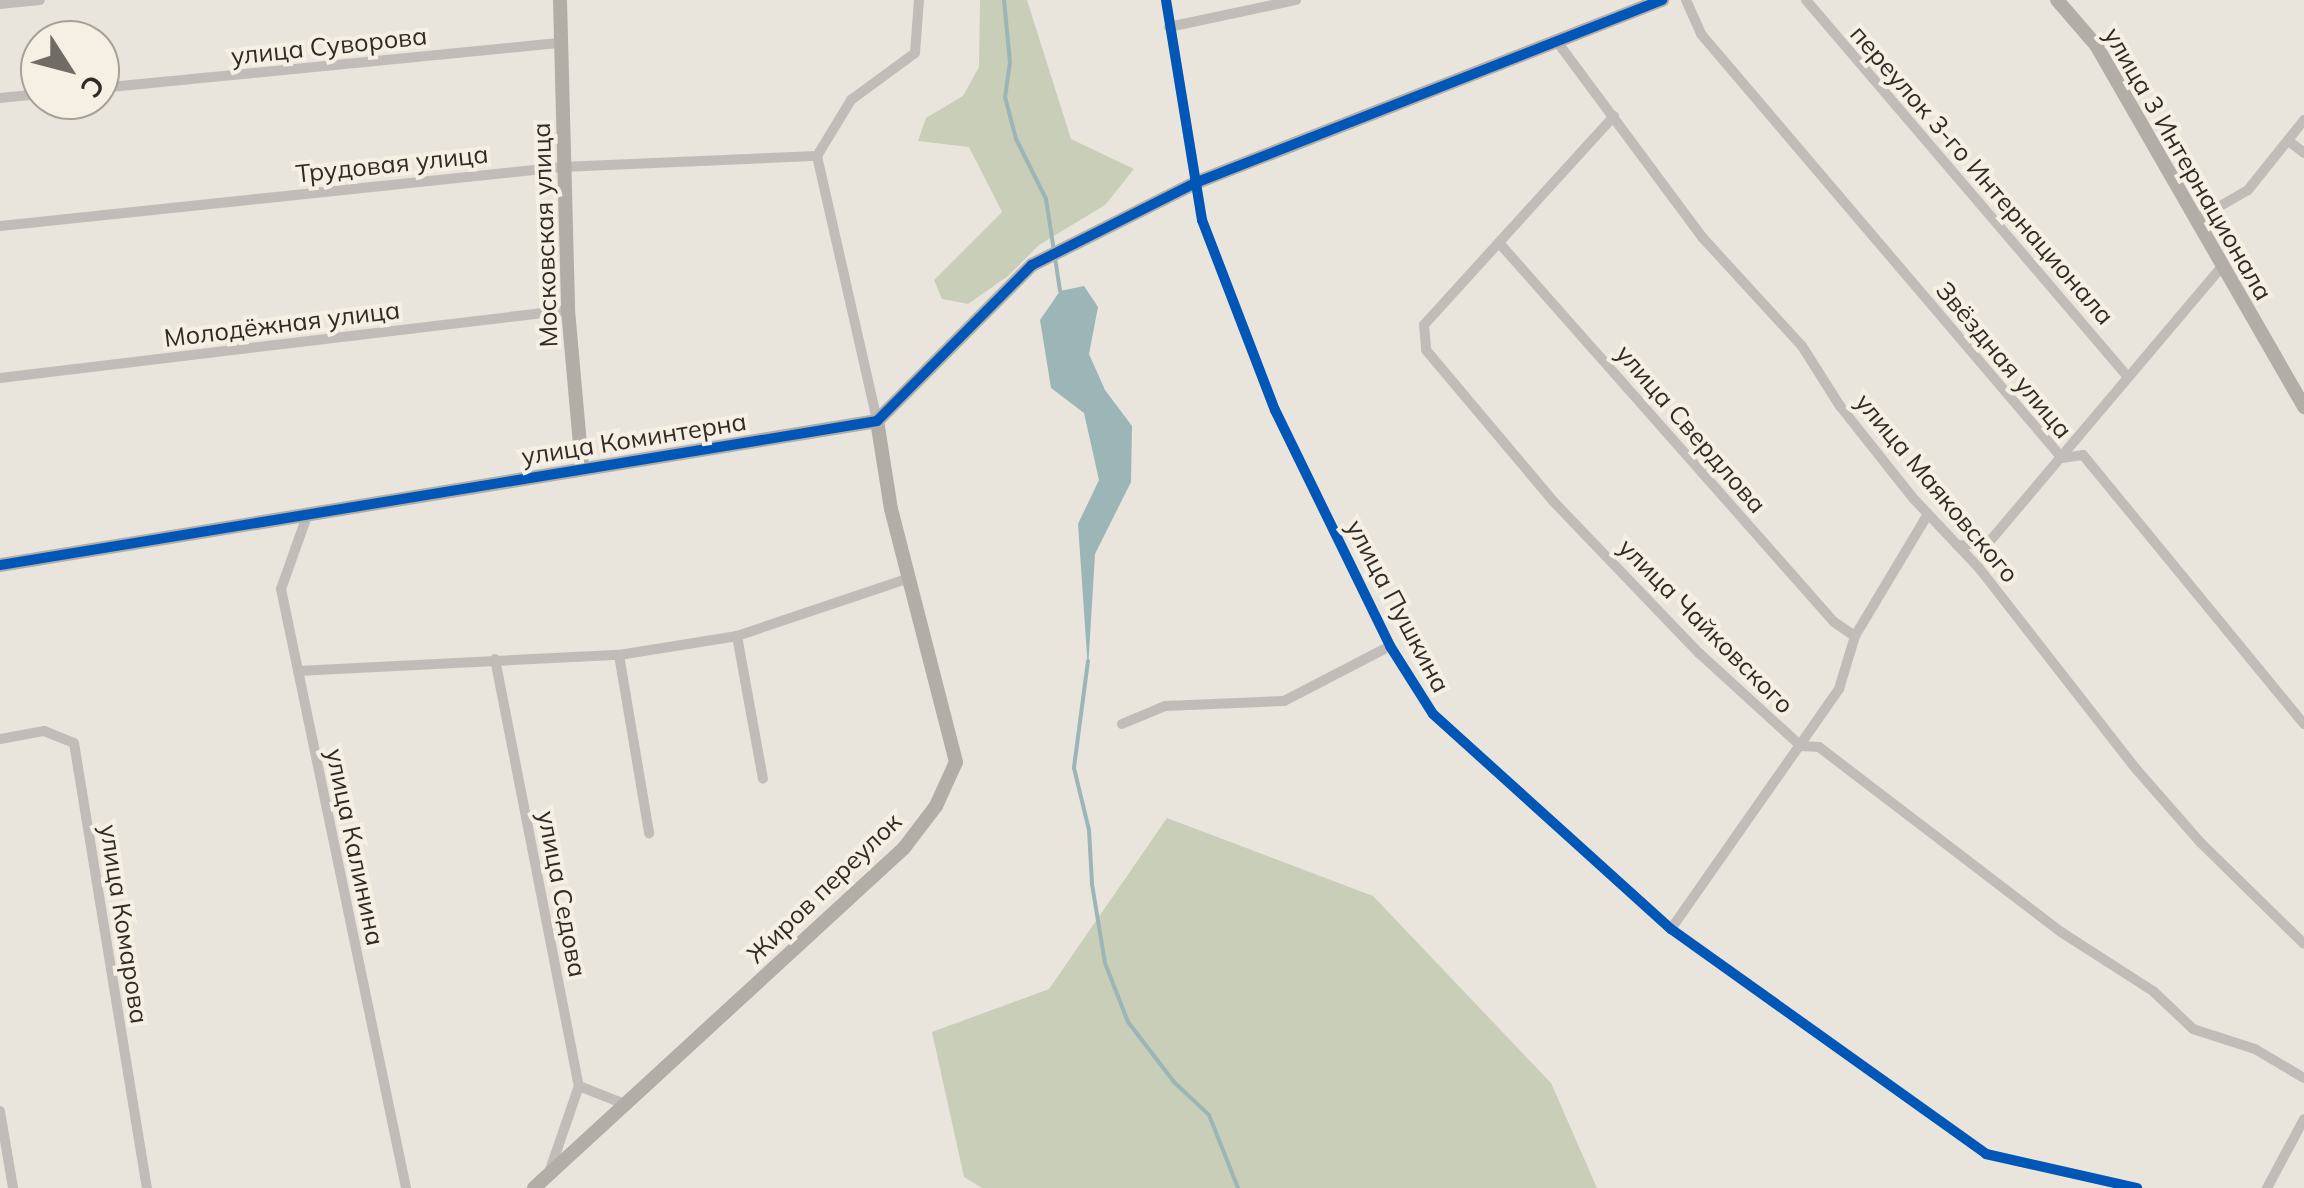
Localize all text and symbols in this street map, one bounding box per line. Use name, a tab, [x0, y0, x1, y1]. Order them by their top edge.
street label: переулок 3-го Интернационала	[1844, 19, 2120, 331]
north arrow	[20, 20, 120, 120]
street label: улица Суворова	[229, 21, 429, 71]
street label: улица 3 Интернационала	[2098, 22, 2278, 306]
text: С	[73, 69, 113, 105]
street label: Московская улица	[526, 122, 564, 348]
street label: Трудовая улица	[294, 139, 490, 189]
street label: Звёздная улица	[1930, 275, 2078, 445]
street label: Молодёжная улица	[162, 295, 402, 353]
street label: улица Свердлова	[1610, 339, 1772, 519]
street label: улица Маяковского	[1849, 387, 2025, 589]
street label: улица Коминтерна	[519, 406, 749, 472]
street label: улица Пушкина	[1340, 515, 1456, 697]
street label: улица Чайковского	[1612, 532, 1800, 720]
street label: улица Калинина	[319, 746, 391, 948]
street label: Жиров переулок	[741, 807, 907, 969]
street label: улица Седова	[531, 808, 593, 980]
street label: улица Комарова	[93, 822, 155, 1026]

